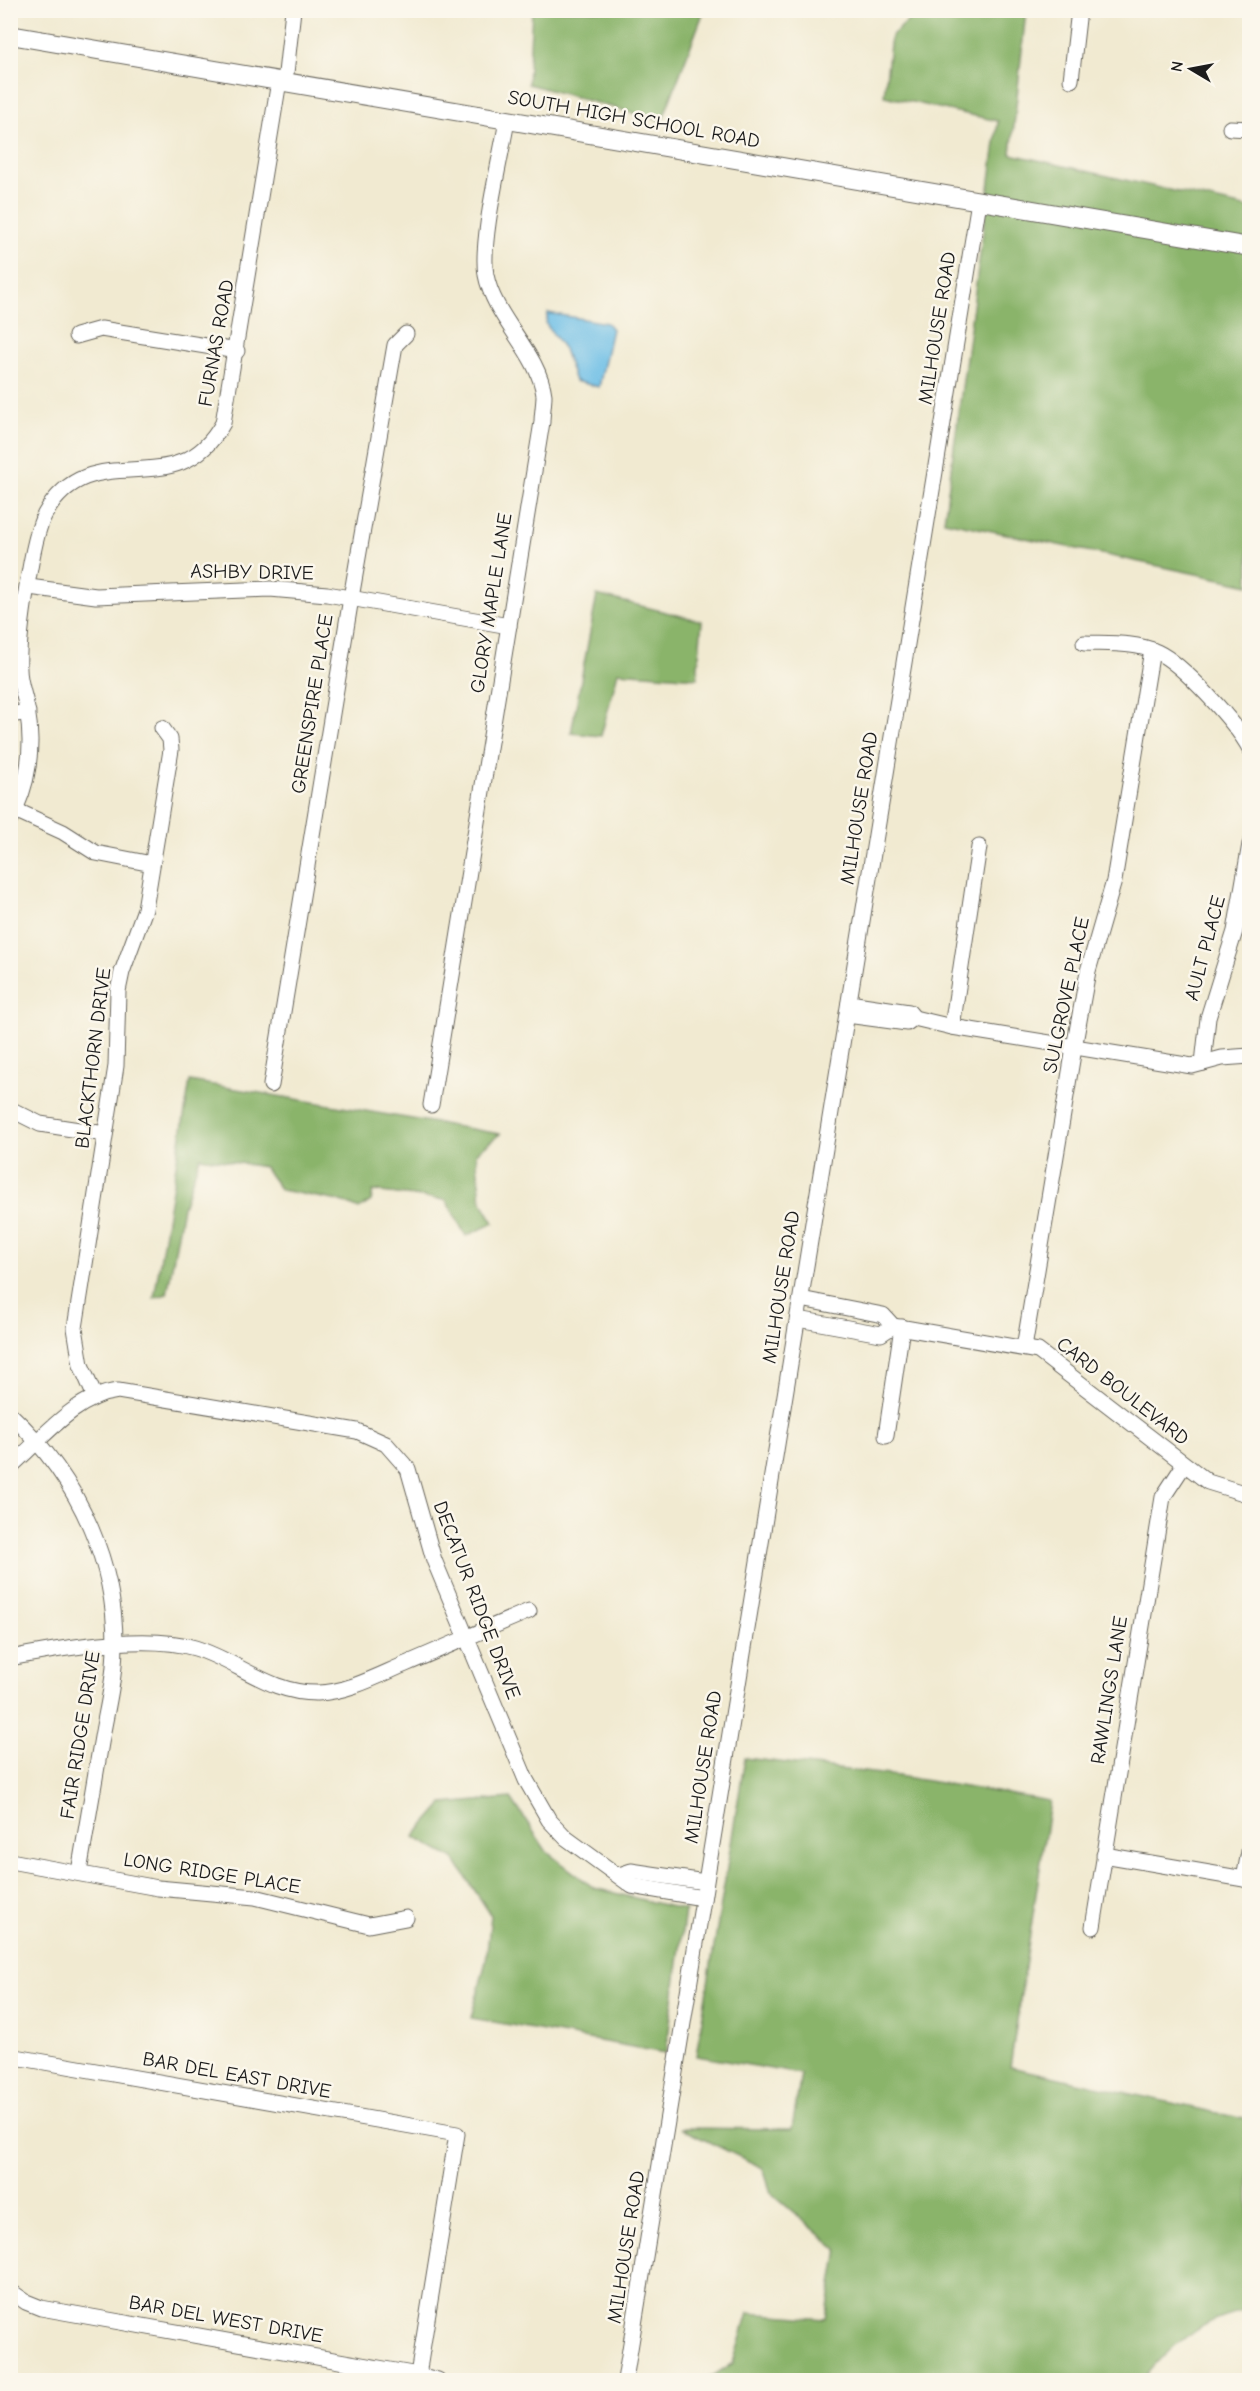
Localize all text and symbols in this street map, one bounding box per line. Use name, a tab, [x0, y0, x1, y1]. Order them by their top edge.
north arrow	[1161, 39, 1221, 99]
text: N	[1167, 60, 1187, 73]
street label: SOUTH HIGH SCHOOL ROAD	[506, 85, 762, 153]
street label: MILHOUSE ROAD	[914, 250, 960, 406]
street label: FURNAS ROAD	[193, 278, 239, 408]
street label: GLORY MAPLE LANE	[465, 511, 517, 695]
street label: ASHBY DRIVE	[190, 559, 314, 585]
street label: GREENSPIRE PLACE	[286, 613, 338, 795]
street label: MILHOUSE ROAD	[836, 730, 882, 886]
street label: AULT PLACE	[1180, 893, 1230, 1003]
street label: SULGROVE PLACE	[1038, 915, 1094, 1075]
street label: BLACKTHORN DRIVE	[70, 966, 116, 1150]
street label: MILHOUSE ROAD	[758, 1209, 804, 1365]
street label: CARD BOULEVARD	[1052, 1332, 1194, 1450]
street label: DECATUR RIDGE DRIVE	[429, 1498, 525, 1702]
street label: RAWLINGS LANE	[1086, 1614, 1132, 1766]
street label: FAIR RIDGE DRIVE	[55, 1649, 105, 1821]
street label: MILHOUSE ROAD	[680, 1689, 726, 1845]
street label: LONG RIDGE PLACE	[122, 1848, 302, 1898]
street label: BAR DEL EAST DRIVE	[141, 2047, 333, 2103]
street label: MILHOUSE ROAD	[603, 2169, 649, 2325]
street label: BAR DEL WEST DRIVE	[127, 2291, 325, 2347]

